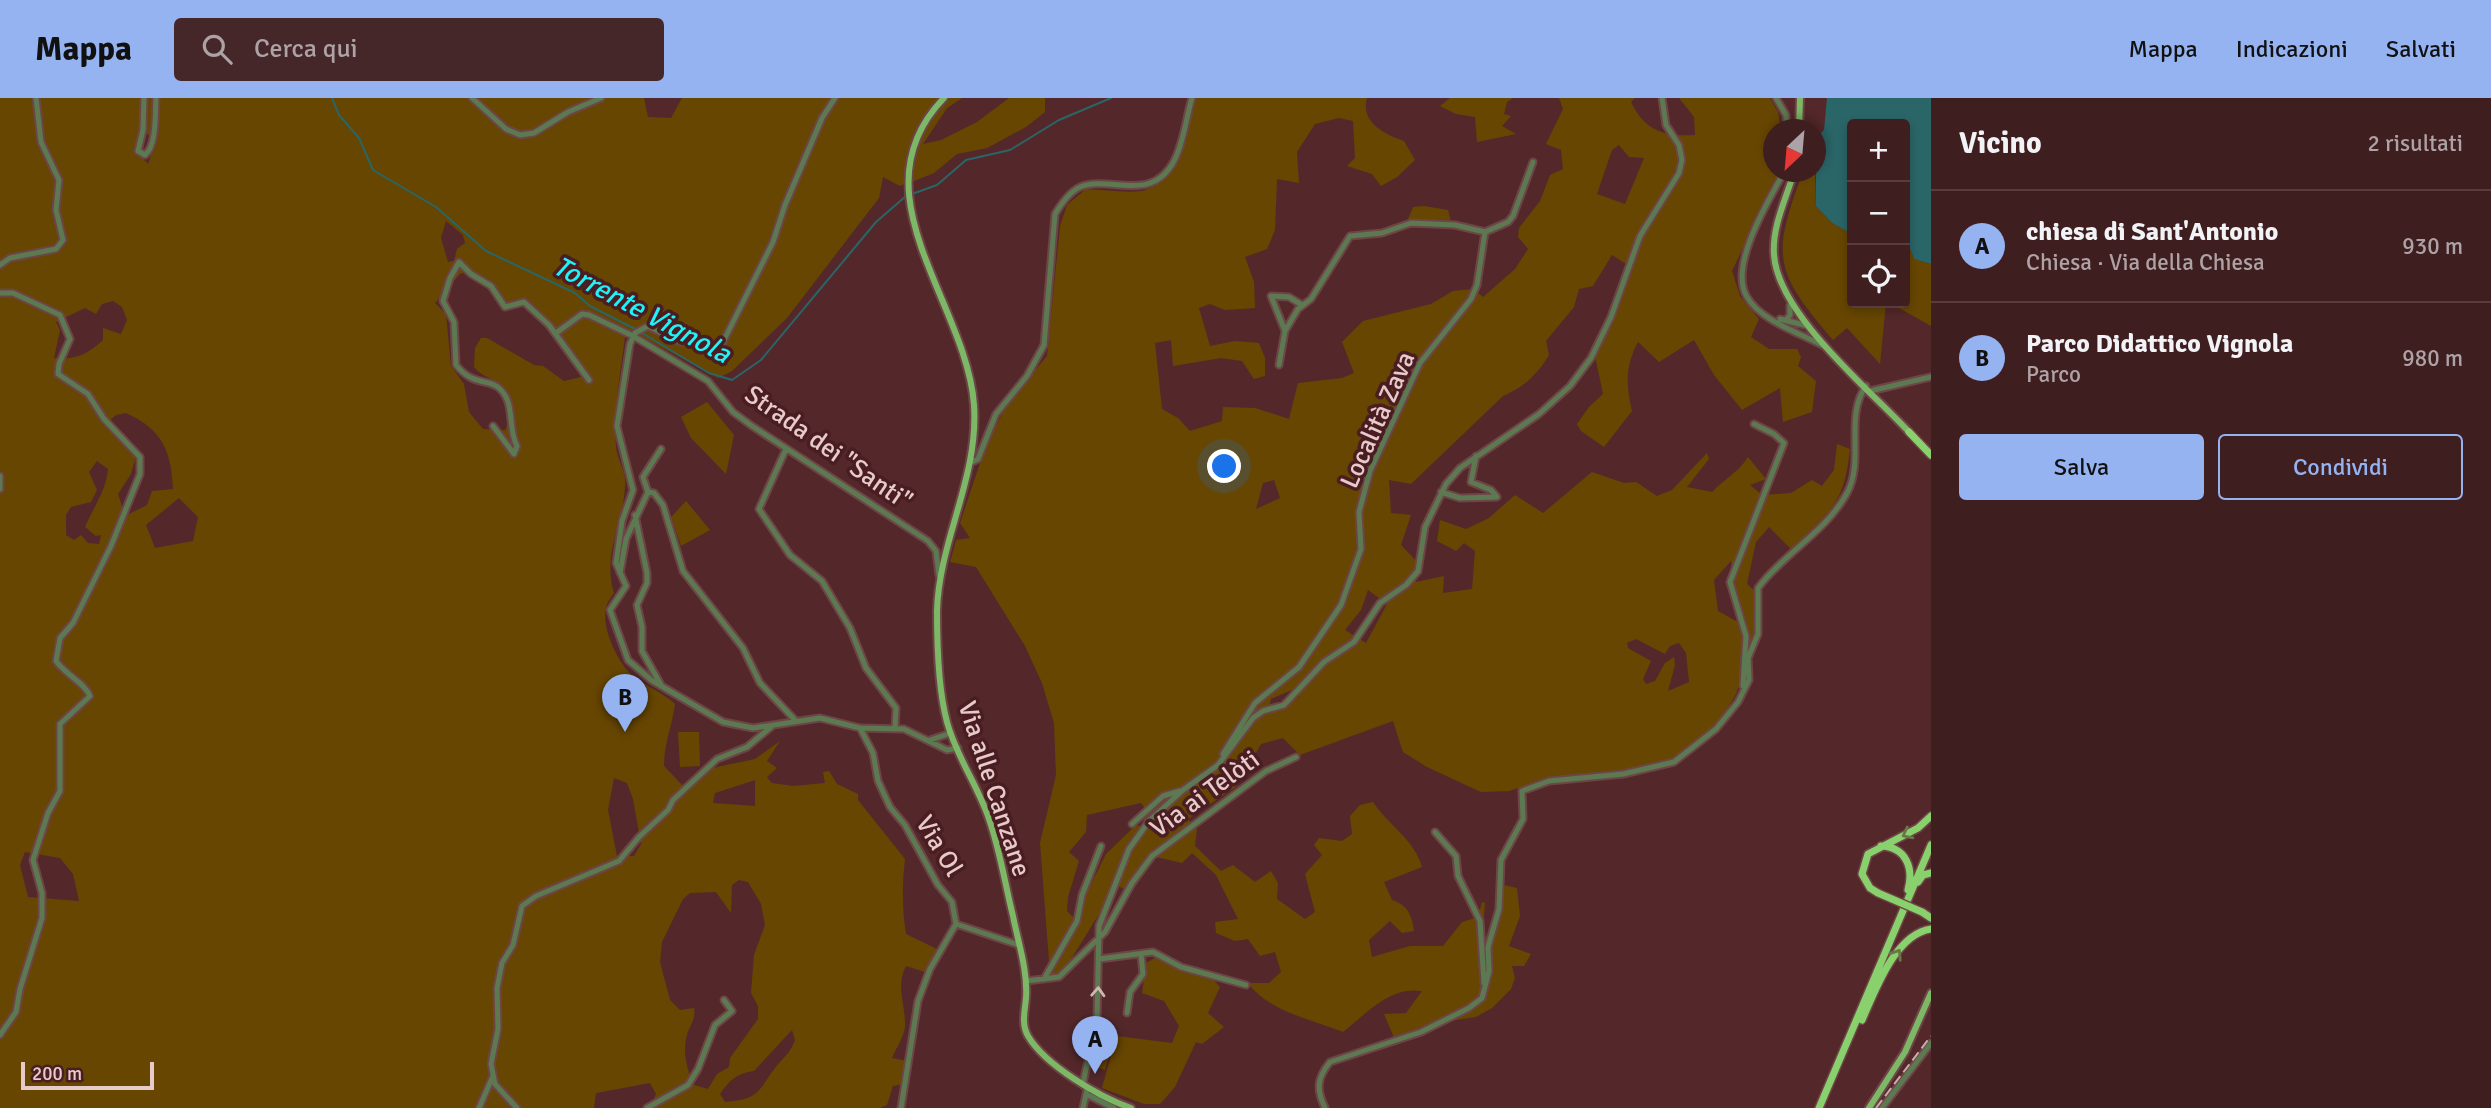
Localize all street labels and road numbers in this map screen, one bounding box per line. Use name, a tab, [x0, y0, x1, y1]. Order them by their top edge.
street label: Località Zava	[1334, 347, 1422, 493]
street label: Strada dei "Santi"	[738, 379, 918, 517]
street label: Via alle Canzane	[951, 697, 1037, 881]
street label: Via ai Telòti	[1144, 744, 1266, 844]
street label: Via Ol	[908, 810, 970, 882]

